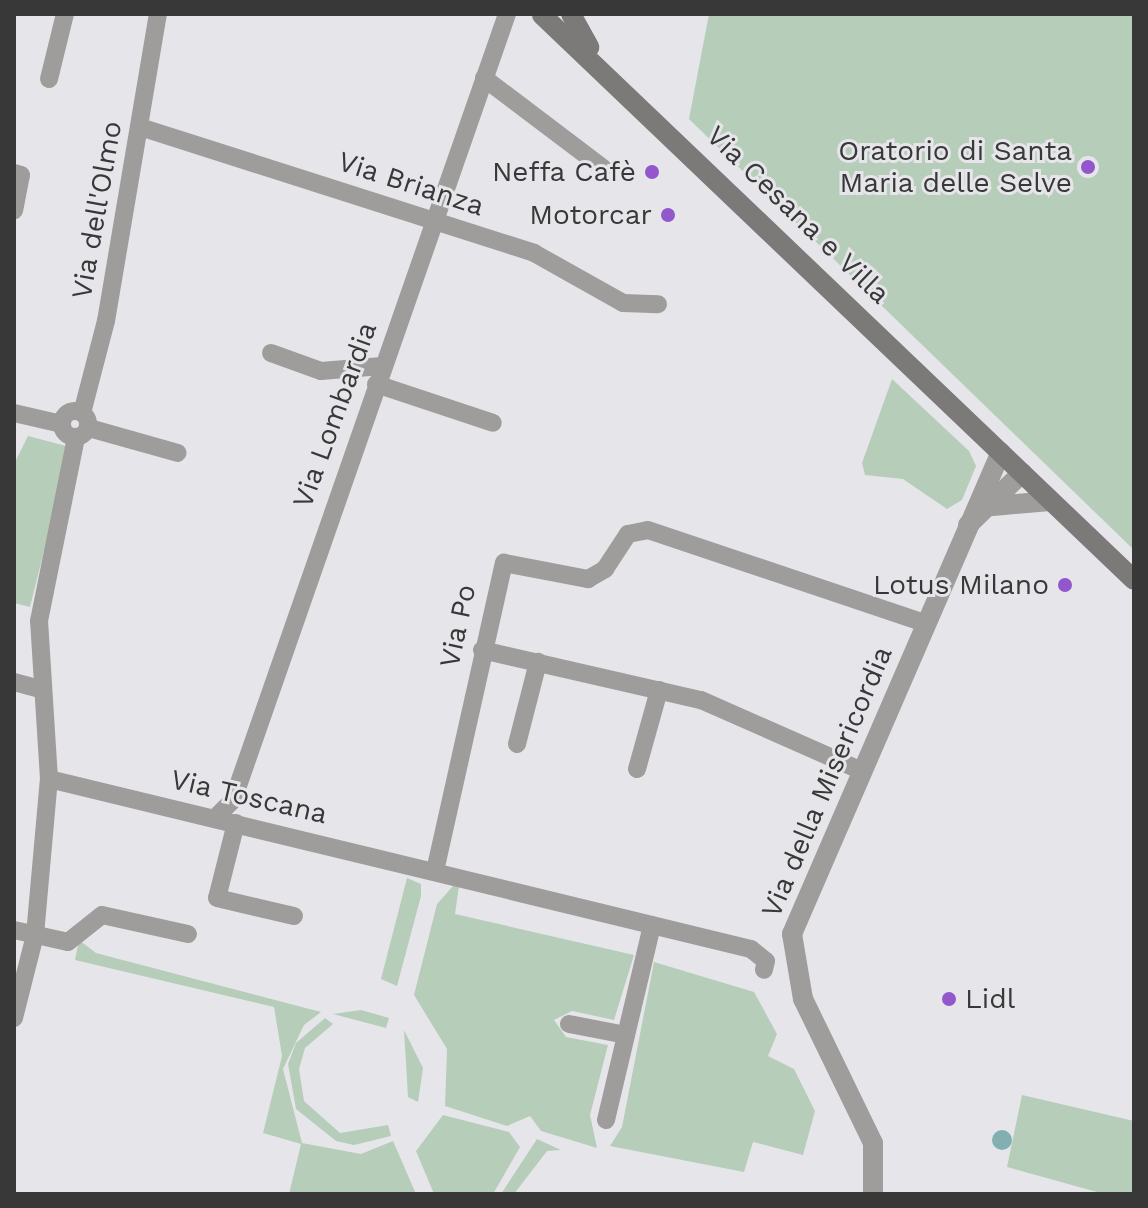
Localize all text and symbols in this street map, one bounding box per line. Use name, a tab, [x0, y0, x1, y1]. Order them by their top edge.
street label: Via dell'Olmo	[65, 118, 129, 302]
street label: Via Cesana e Villa	[699, 118, 897, 312]
place label: Oratorio di Santa Maria delle Selve	[838, 134, 1072, 200]
street label: Via Brianza	[333, 145, 489, 223]
place label: Neffa Cafè	[491, 155, 636, 189]
marker: Oratorio di Santa Maria delle Selve	[1079, 158, 1097, 176]
marker: Neffa Cafè	[643, 163, 661, 181]
place label: Motorcar	[529, 198, 652, 232]
marker: Motorcar	[659, 206, 677, 224]
street label: Via Lombardia	[286, 317, 384, 513]
place label: Lotus Milano	[873, 568, 1049, 602]
marker: Lotus Milano	[1056, 576, 1074, 594]
street label: Via Po	[433, 581, 483, 671]
street label: Via della Misericordia	[754, 641, 900, 923]
street label: Via Toscana	[167, 763, 331, 831]
place label: Lidl	[965, 982, 1015, 1016]
marker: Lidl	[940, 990, 958, 1008]

